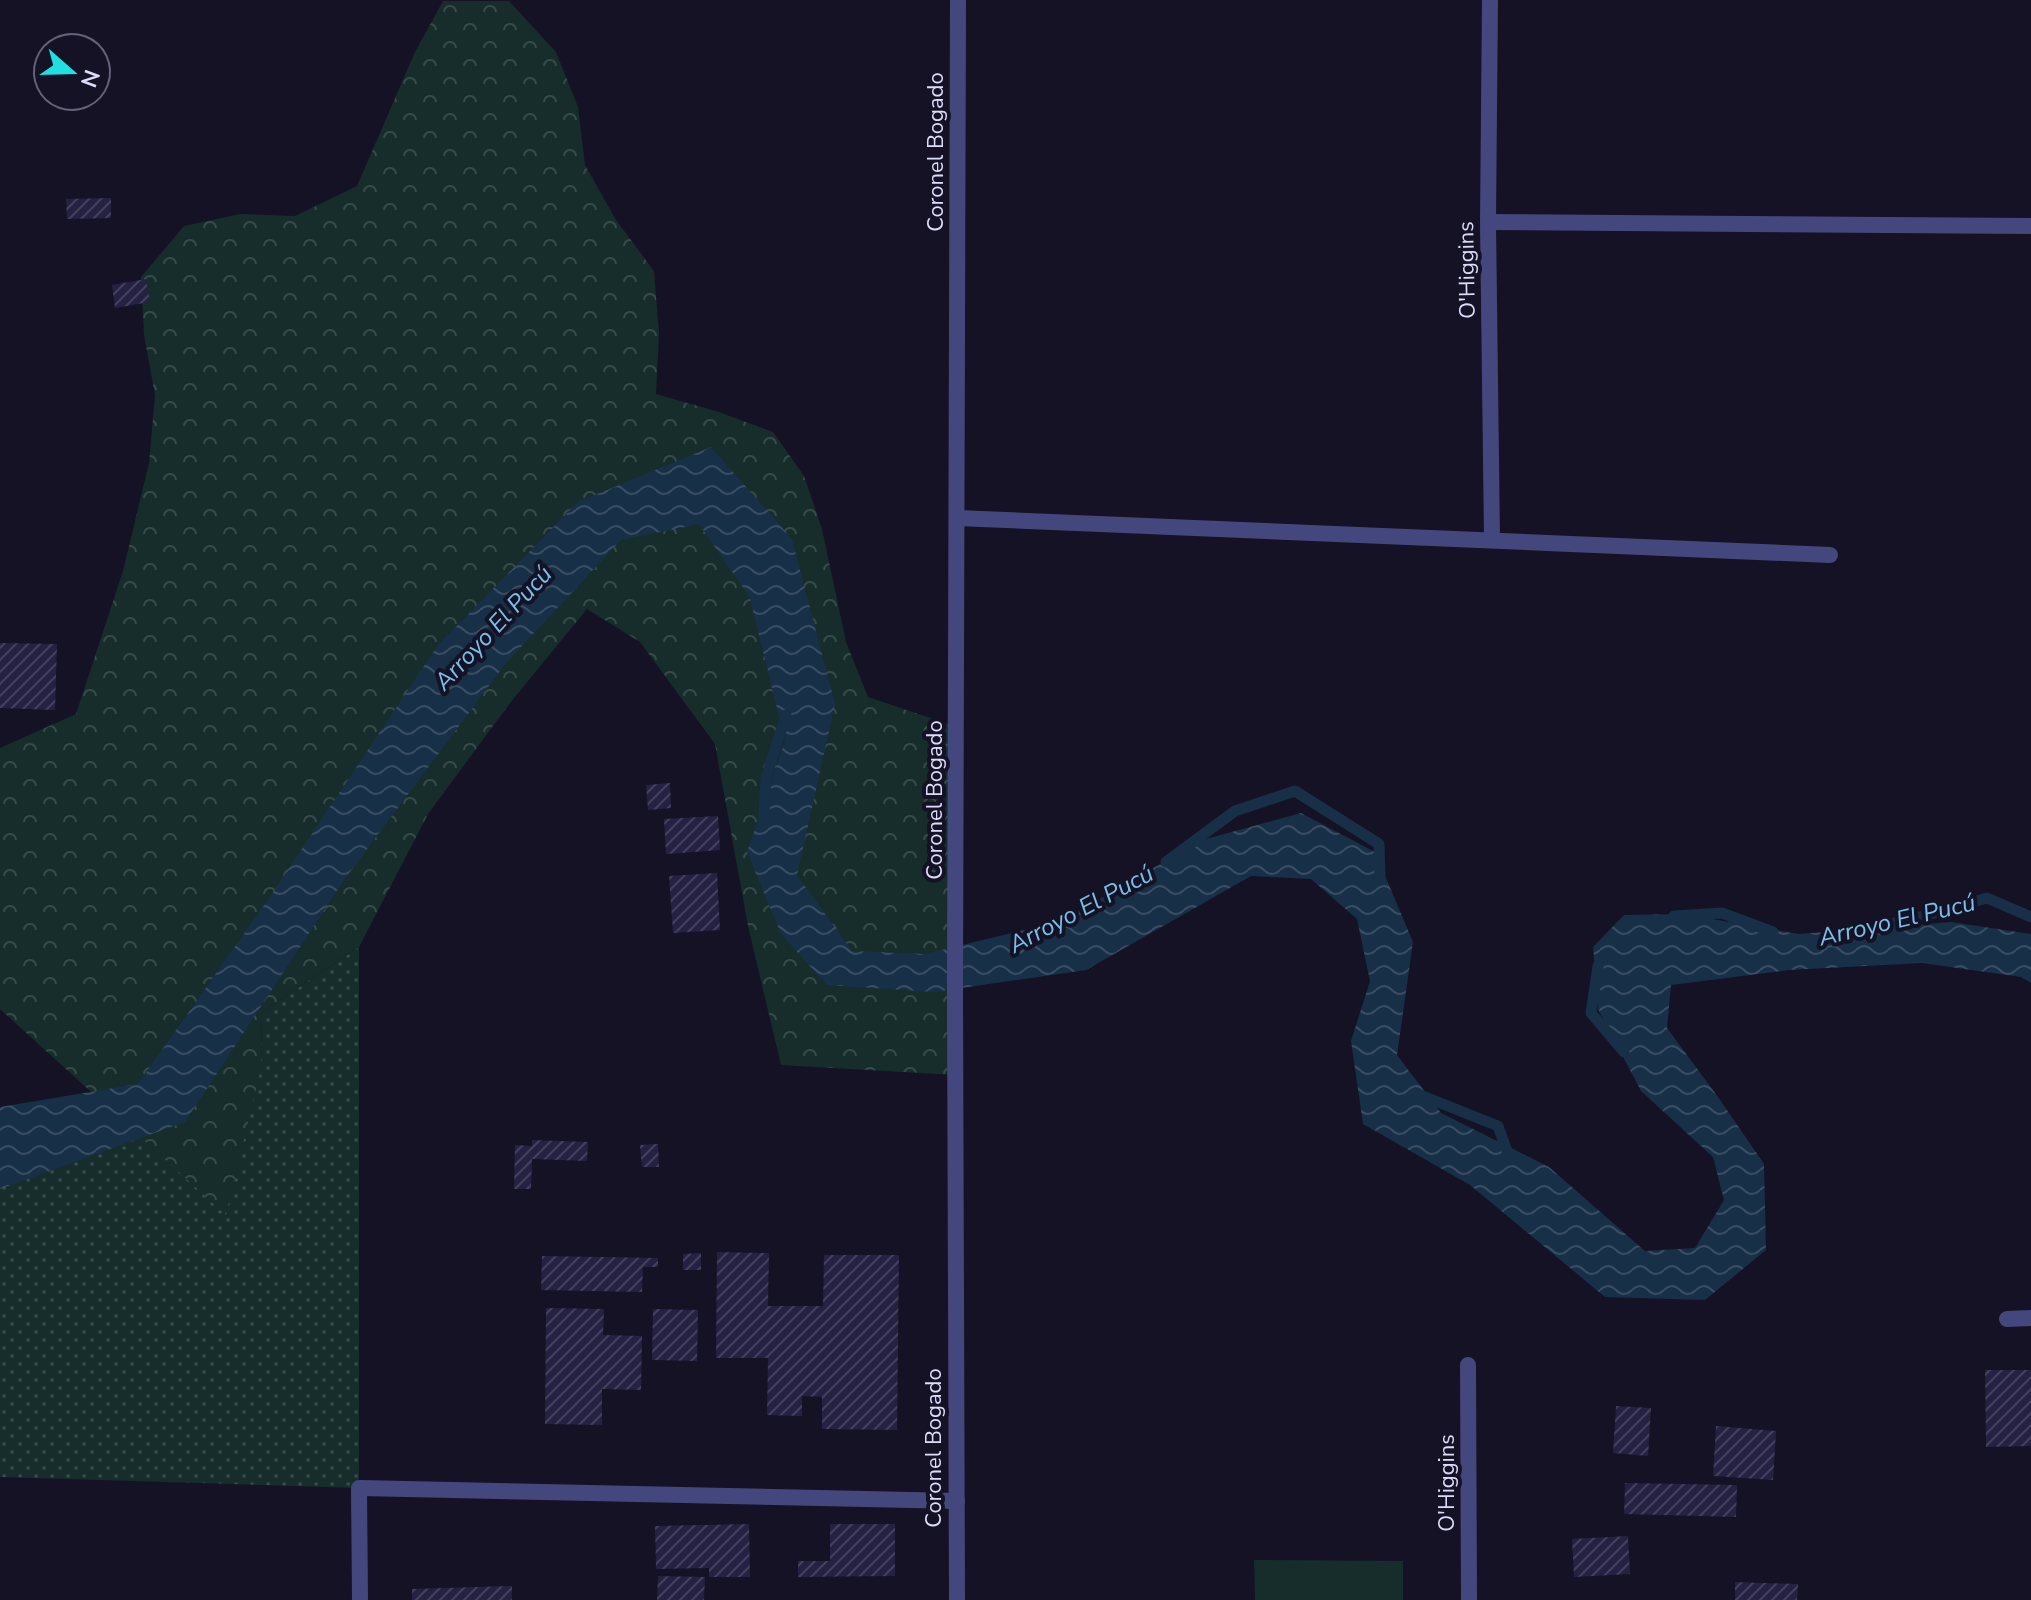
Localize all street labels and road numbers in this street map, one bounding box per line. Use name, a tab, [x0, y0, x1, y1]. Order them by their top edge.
street label: Coronel Bogado	[921, 72, 951, 232]
street label: O'Higgins	[1451, 221, 1483, 319]
street label: Coronel Bogado	[920, 720, 950, 880]
street label: Coronel Bogado	[919, 1368, 949, 1528]
street label: O'Higgins	[1432, 1434, 1462, 1532]

